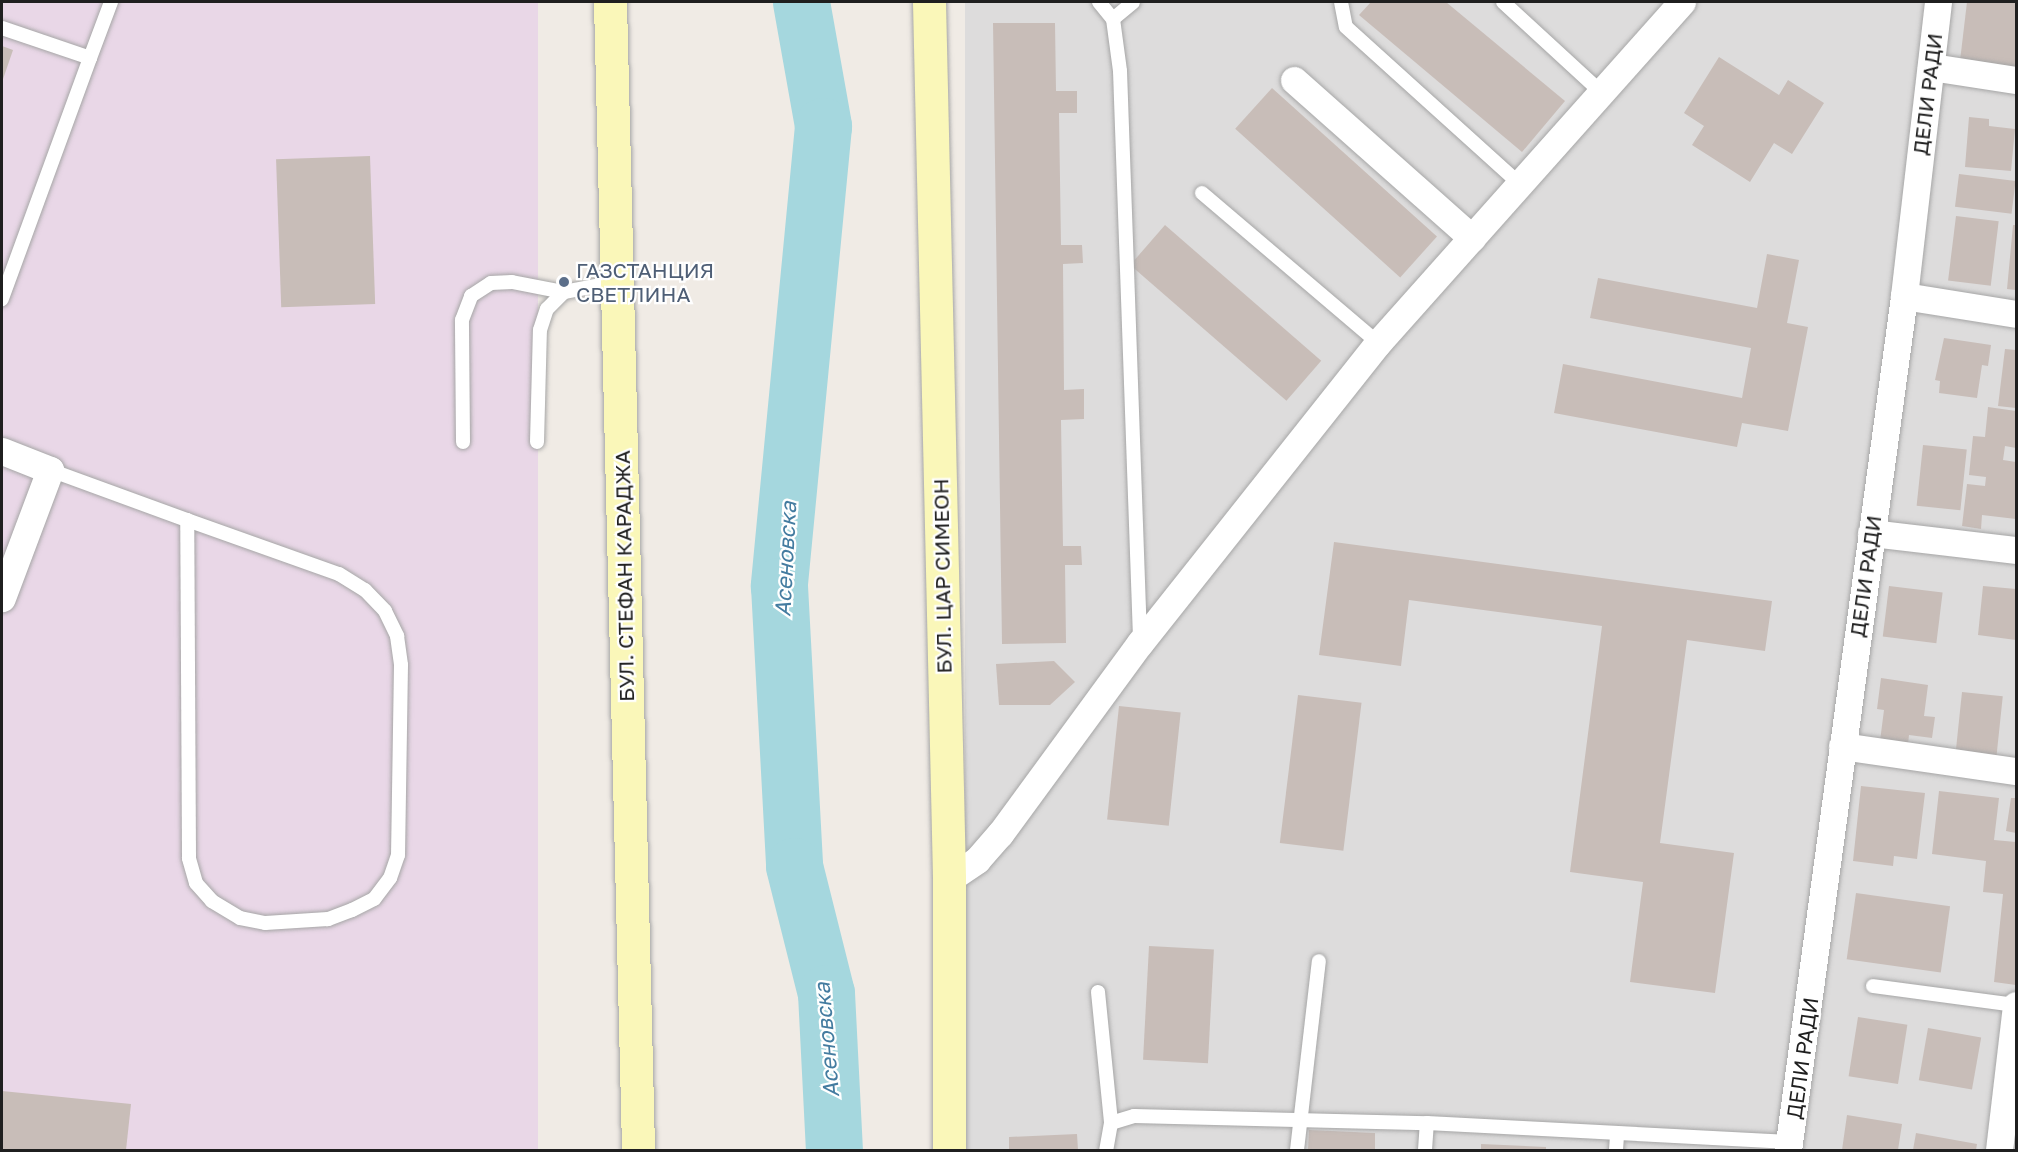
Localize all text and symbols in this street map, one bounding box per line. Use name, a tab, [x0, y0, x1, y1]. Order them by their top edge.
street label: ДЕЛИ РАДИ	[1907, 32, 1947, 156]
place label: ГАЗСТАНЦИЯ СВЕТЛИНА	[576, 257, 714, 307]
marker: ГАЗСТАНЦИЯ СВЕТЛИНА	[557, 275, 571, 289]
street label: БУЛ. СТЕФАН КАРАДЖА	[609, 450, 639, 702]
street label: БУЛ. ЦАР СИМЕОН	[928, 478, 956, 674]
water label: Асеновска	[769, 501, 801, 617]
street label: ДЕЛИ РАДИ	[1844, 514, 1886, 638]
water label: Асеновска	[808, 981, 844, 1099]
street label: ДЕЛИ РАДИ	[1781, 996, 1823, 1120]

